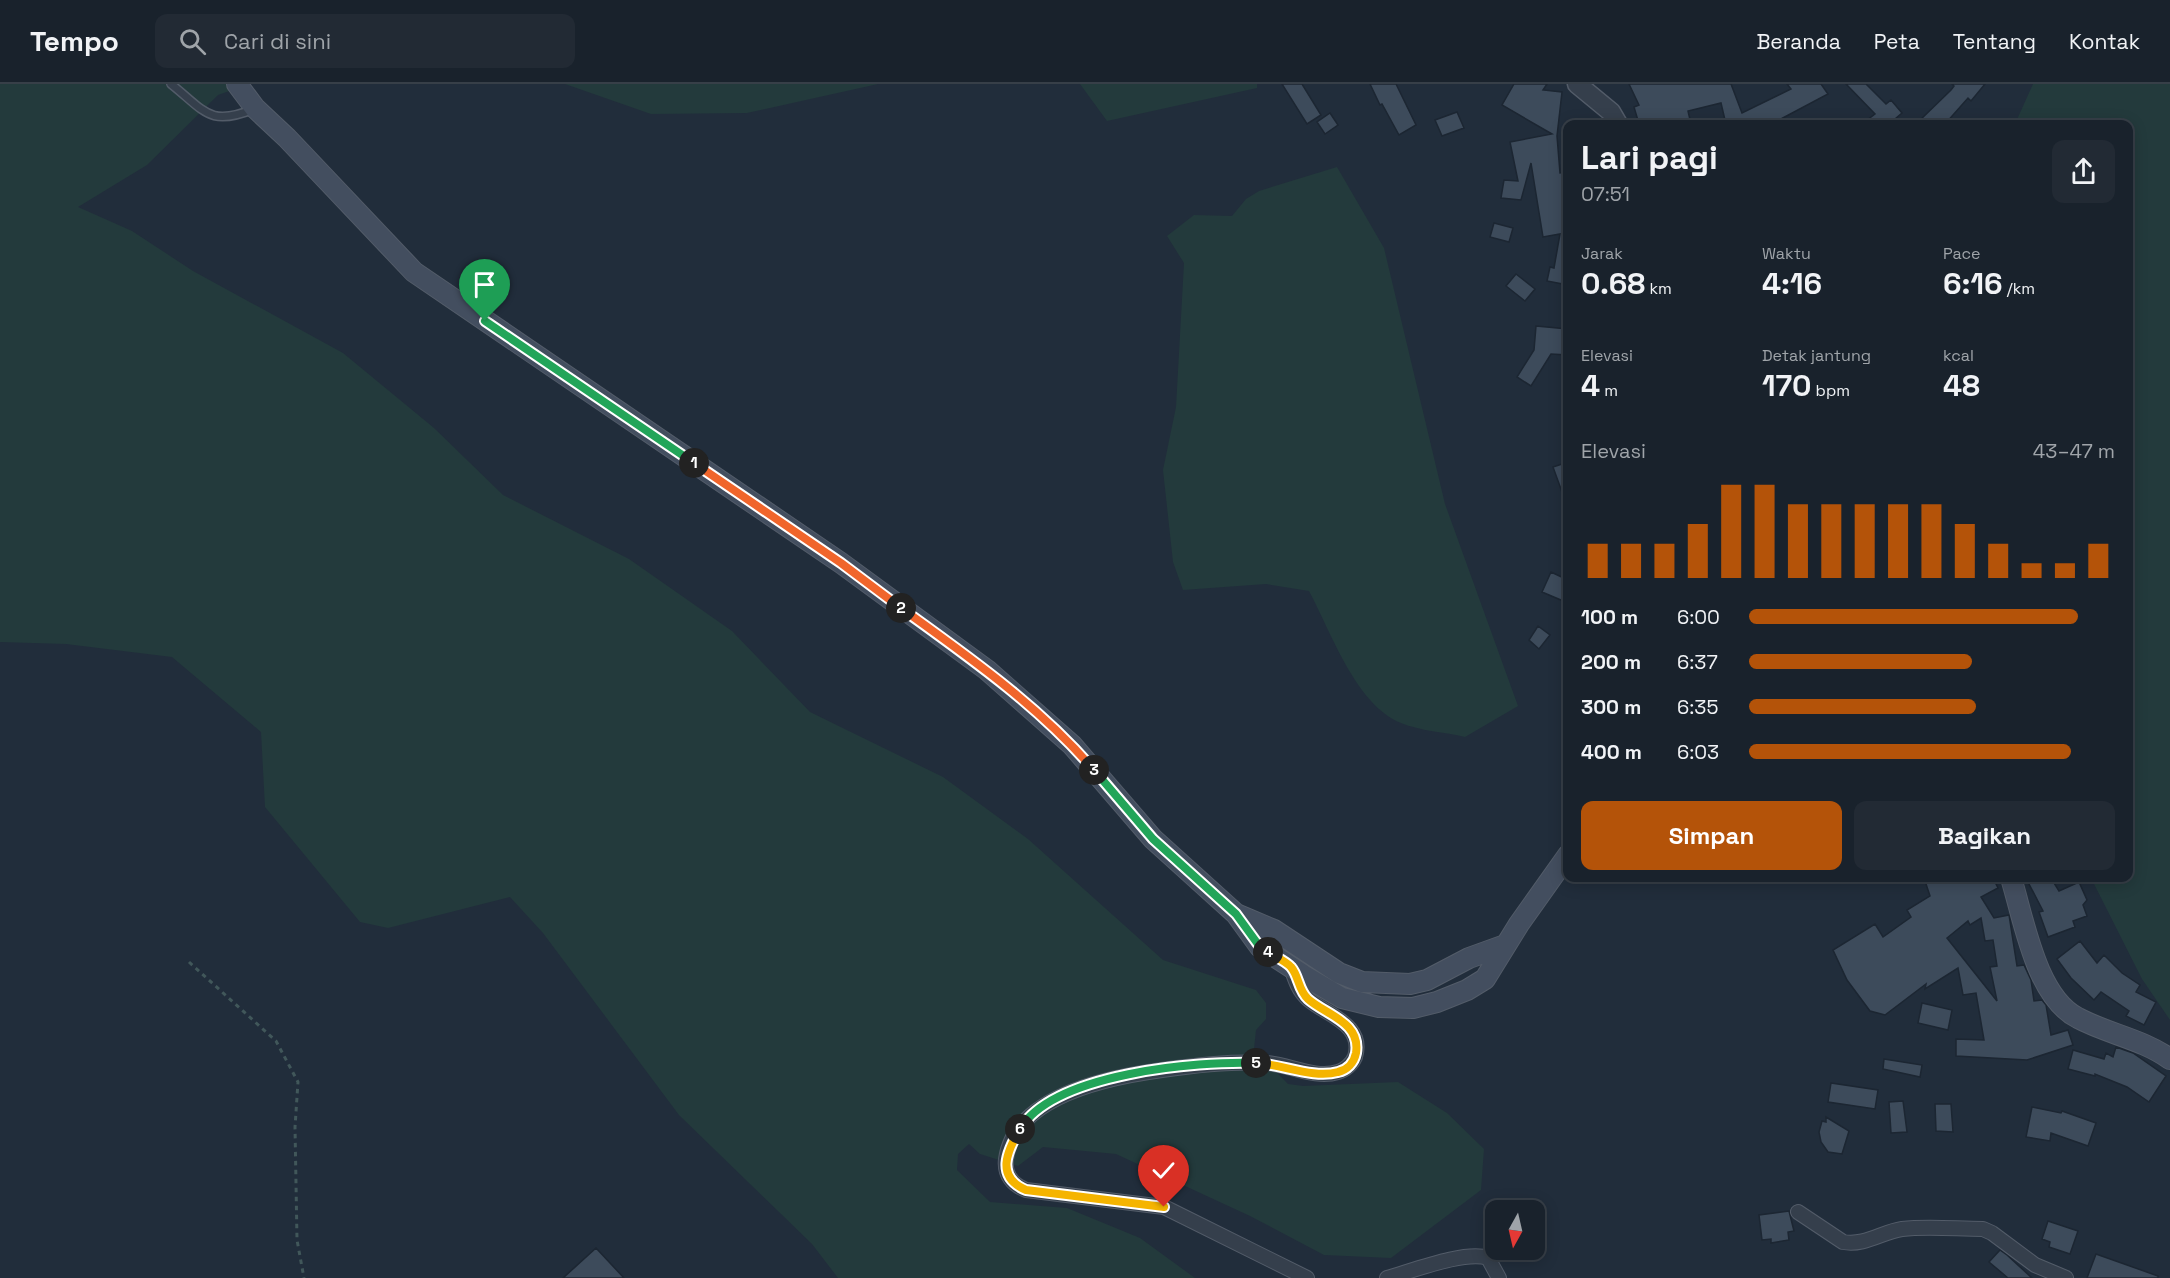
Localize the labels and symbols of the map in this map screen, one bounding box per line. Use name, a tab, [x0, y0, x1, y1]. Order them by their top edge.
pin	[459, 259, 510, 321]
pin: 1	[679, 448, 709, 478]
pin: 2	[886, 593, 916, 623]
pin: 3	[1079, 755, 1109, 785]
pin: 4	[1253, 937, 1283, 967]
pin: 5	[1241, 1048, 1271, 1078]
pin: 6	[1005, 1114, 1035, 1144]
pin	[1138, 1145, 1189, 1207]
north arrow	[1485, 1200, 1545, 1260]

